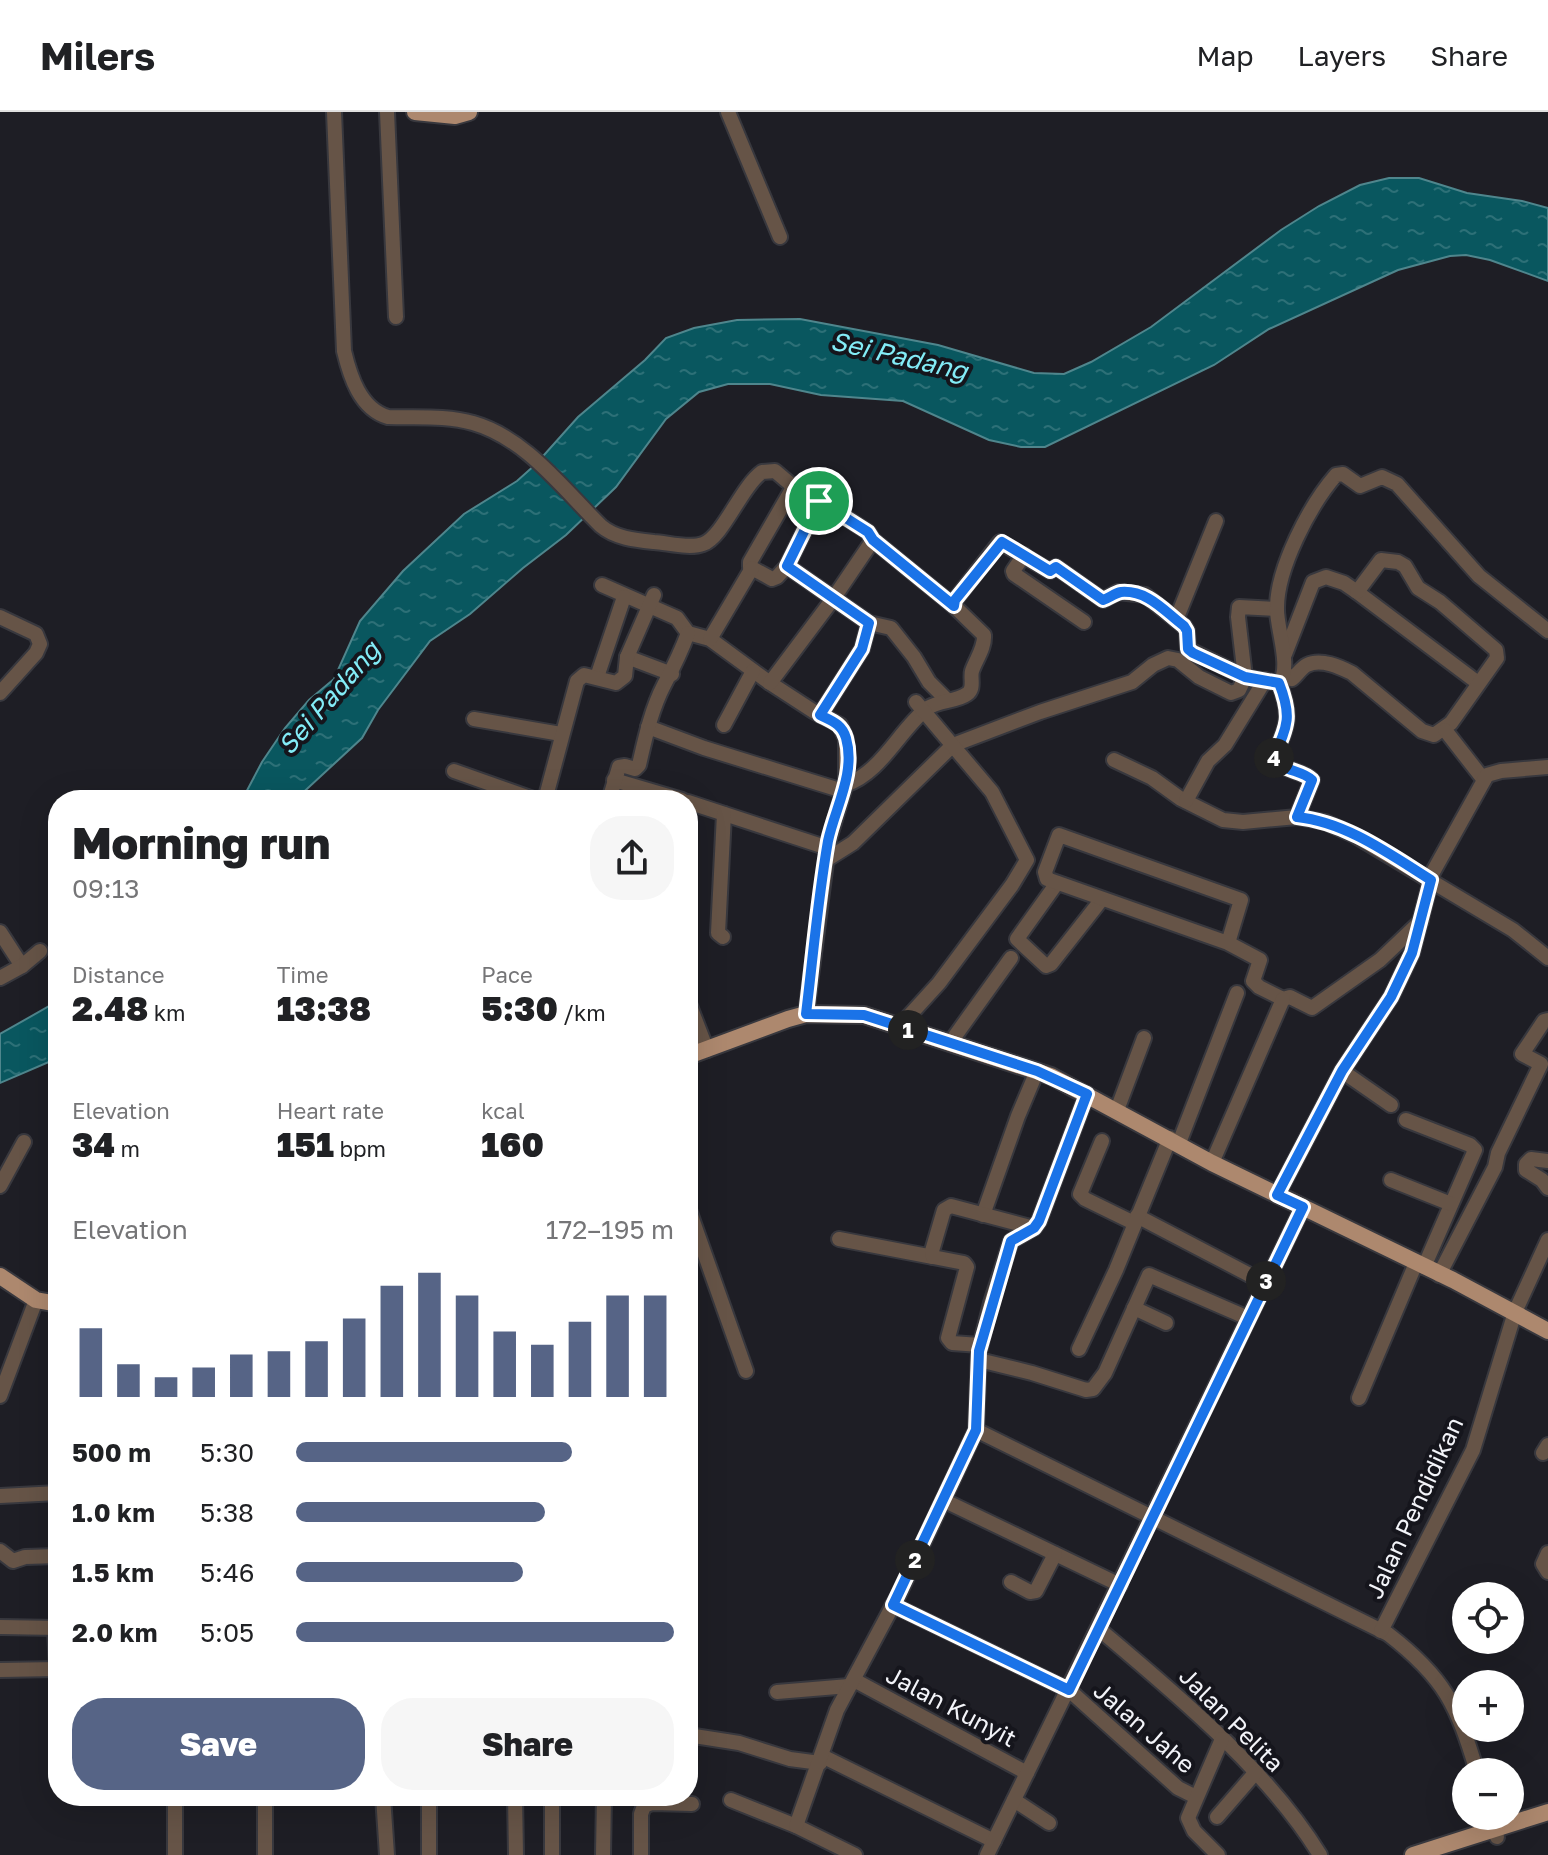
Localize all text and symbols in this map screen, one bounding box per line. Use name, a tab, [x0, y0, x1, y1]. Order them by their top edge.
text: Milers	[40, 33, 155, 78]
text: Map	[1196, 39, 1254, 72]
text: Layers	[1298, 39, 1386, 72]
text: Share	[1430, 39, 1508, 72]
water label: Sei Padang	[828, 325, 972, 387]
pin	[785, 467, 853, 535]
icon: arrive	[797, 479, 841, 523]
water label: Sei Padang	[271, 633, 387, 760]
pin: 4	[1254, 738, 1294, 778]
text: 4	[1267, 744, 1281, 771]
text: Morning run	[72, 816, 330, 869]
button: share	[590, 816, 674, 900]
text: 09:13	[72, 873, 139, 904]
text: Distance	[72, 961, 164, 988]
text: Time	[277, 961, 328, 988]
text: Pace	[481, 961, 533, 988]
text: 2.48	[72, 988, 148, 1028]
text: 13:38	[277, 988, 371, 1028]
text: 5:30	[481, 988, 558, 1028]
text: km	[148, 999, 186, 1026]
text: /km	[558, 999, 606, 1026]
pin: 1	[888, 1010, 928, 1050]
text: 1	[902, 1016, 914, 1043]
text: Elevation	[72, 1097, 170, 1124]
text: Heart rate	[277, 1097, 384, 1124]
text: kcal	[481, 1097, 525, 1124]
text: 34	[72, 1124, 115, 1164]
text: 151	[277, 1124, 334, 1164]
text: 160	[481, 1124, 544, 1164]
text: m	[115, 1135, 140, 1162]
text: bpm	[334, 1135, 386, 1162]
text: Elevation	[72, 1214, 188, 1245]
text: 172–195 m	[546, 1214, 674, 1245]
pin: 3	[1246, 1261, 1286, 1301]
text: 3	[1259, 1267, 1273, 1294]
street label: Jalan Pendidikan	[1359, 1412, 1468, 1603]
text: 500 m	[72, 1437, 151, 1468]
text: 5:30	[200, 1437, 254, 1468]
text: 1.0 km	[72, 1497, 155, 1528]
text: 5:38	[200, 1497, 254, 1528]
pin: 2	[895, 1540, 935, 1580]
text: 2	[908, 1546, 922, 1573]
text: 1.5 km	[72, 1557, 154, 1588]
text: 5:46	[200, 1557, 254, 1588]
map controls	[1452, 1582, 1524, 1830]
button: locate	[1452, 1582, 1524, 1654]
text: 2.0 km	[72, 1617, 157, 1648]
text: 5:05	[200, 1617, 254, 1648]
street label: Jalan Kunyit	[882, 1659, 1022, 1752]
street label: Jalan Pelita	[1174, 1661, 1290, 1777]
button: +	[1452, 1670, 1524, 1742]
street label: Jalan Jahe	[1089, 1675, 1201, 1779]
button: Save	[72, 1698, 365, 1790]
button: Share	[381, 1698, 674, 1790]
button: −	[1452, 1758, 1524, 1830]

